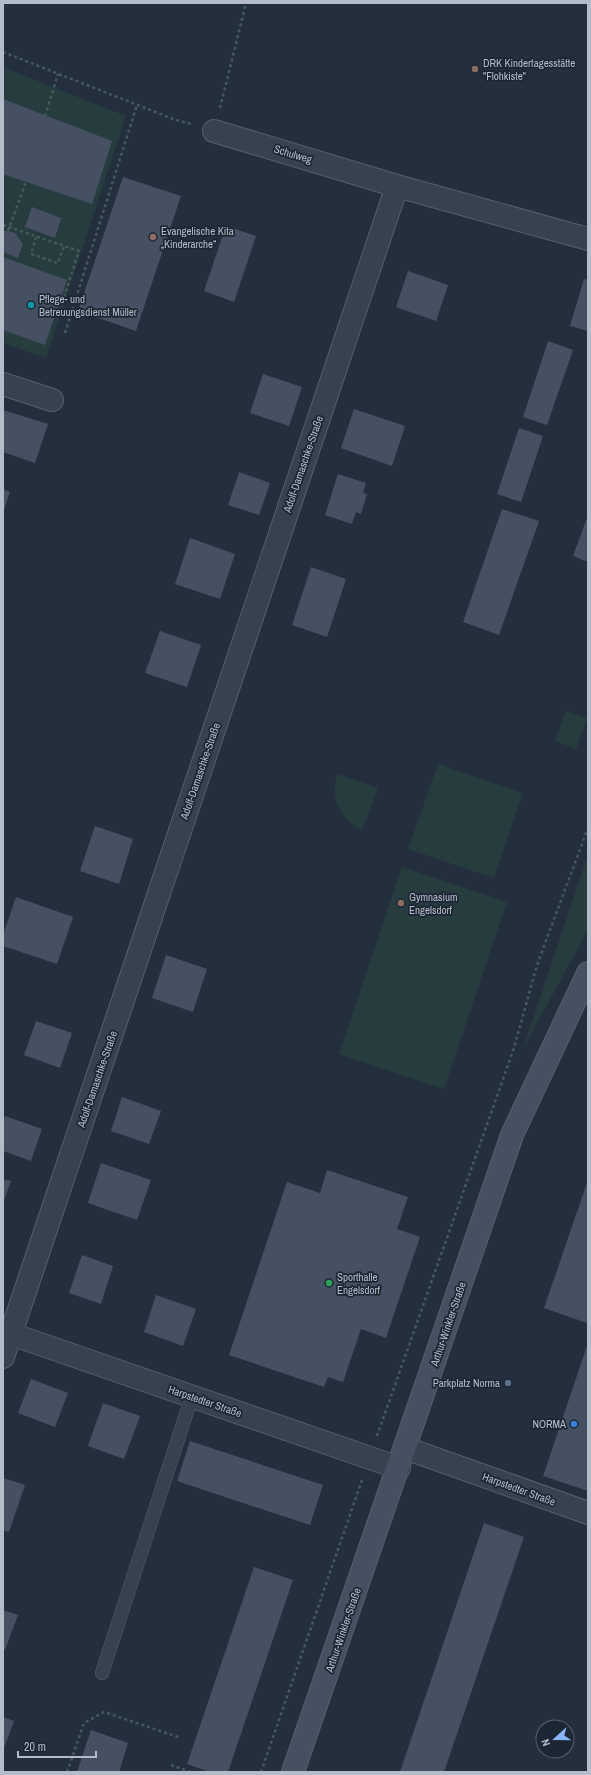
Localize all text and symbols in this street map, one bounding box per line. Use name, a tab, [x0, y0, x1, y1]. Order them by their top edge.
place label: DRK Kindertagesstätte "Flohkiste"	[483, 56, 575, 83]
marker: DRK Kindertagesstätte "Flohkiste"	[470, 64, 480, 74]
street label: Schulweg	[272, 142, 314, 166]
place label: Evangelische Kita „Kinderarche“	[161, 224, 234, 251]
marker: Evangelische Kita „Kinderarche“	[148, 232, 158, 242]
place label: Pflege- und Betreuungsdienst Müller	[39, 292, 137, 319]
marker: Pflege- und Betreuungsdienst Müller	[26, 300, 36, 310]
street label: Adolf-Damaschke-Straße	[280, 414, 326, 515]
street label: Adolf-Damaschke-Straße	[177, 721, 223, 822]
place label: Gymnasium Engelsdorf	[409, 890, 458, 917]
marker: Gymnasium Engelsdorf	[396, 898, 406, 908]
street label: Adolf-Damaschke-Straße	[74, 1029, 120, 1130]
place label: Sporthalle Engelsdorf	[337, 1270, 381, 1297]
marker: Sporthalle Engelsdorf	[324, 1278, 334, 1288]
street label: Arthur-Winkler-Straße	[427, 1280, 469, 1369]
place label: Parkplatz Norma	[433, 1376, 500, 1390]
marker: Parkplatz Norma	[503, 1378, 513, 1388]
street label: Harpstedter Straße	[166, 1382, 244, 1420]
place label: NORMA	[532, 1417, 567, 1431]
marker: NORMA	[569, 1419, 579, 1429]
street label: Harpstedter Straße	[481, 1469, 557, 1509]
street label: Arthur-Winkler-Straße	[322, 1586, 364, 1675]
north arrow	[535, 1719, 575, 1759]
scale bar	[18, 1733, 96, 1759]
text: N	[538, 1737, 553, 1748]
text: 20 m	[24, 1739, 46, 1755]

